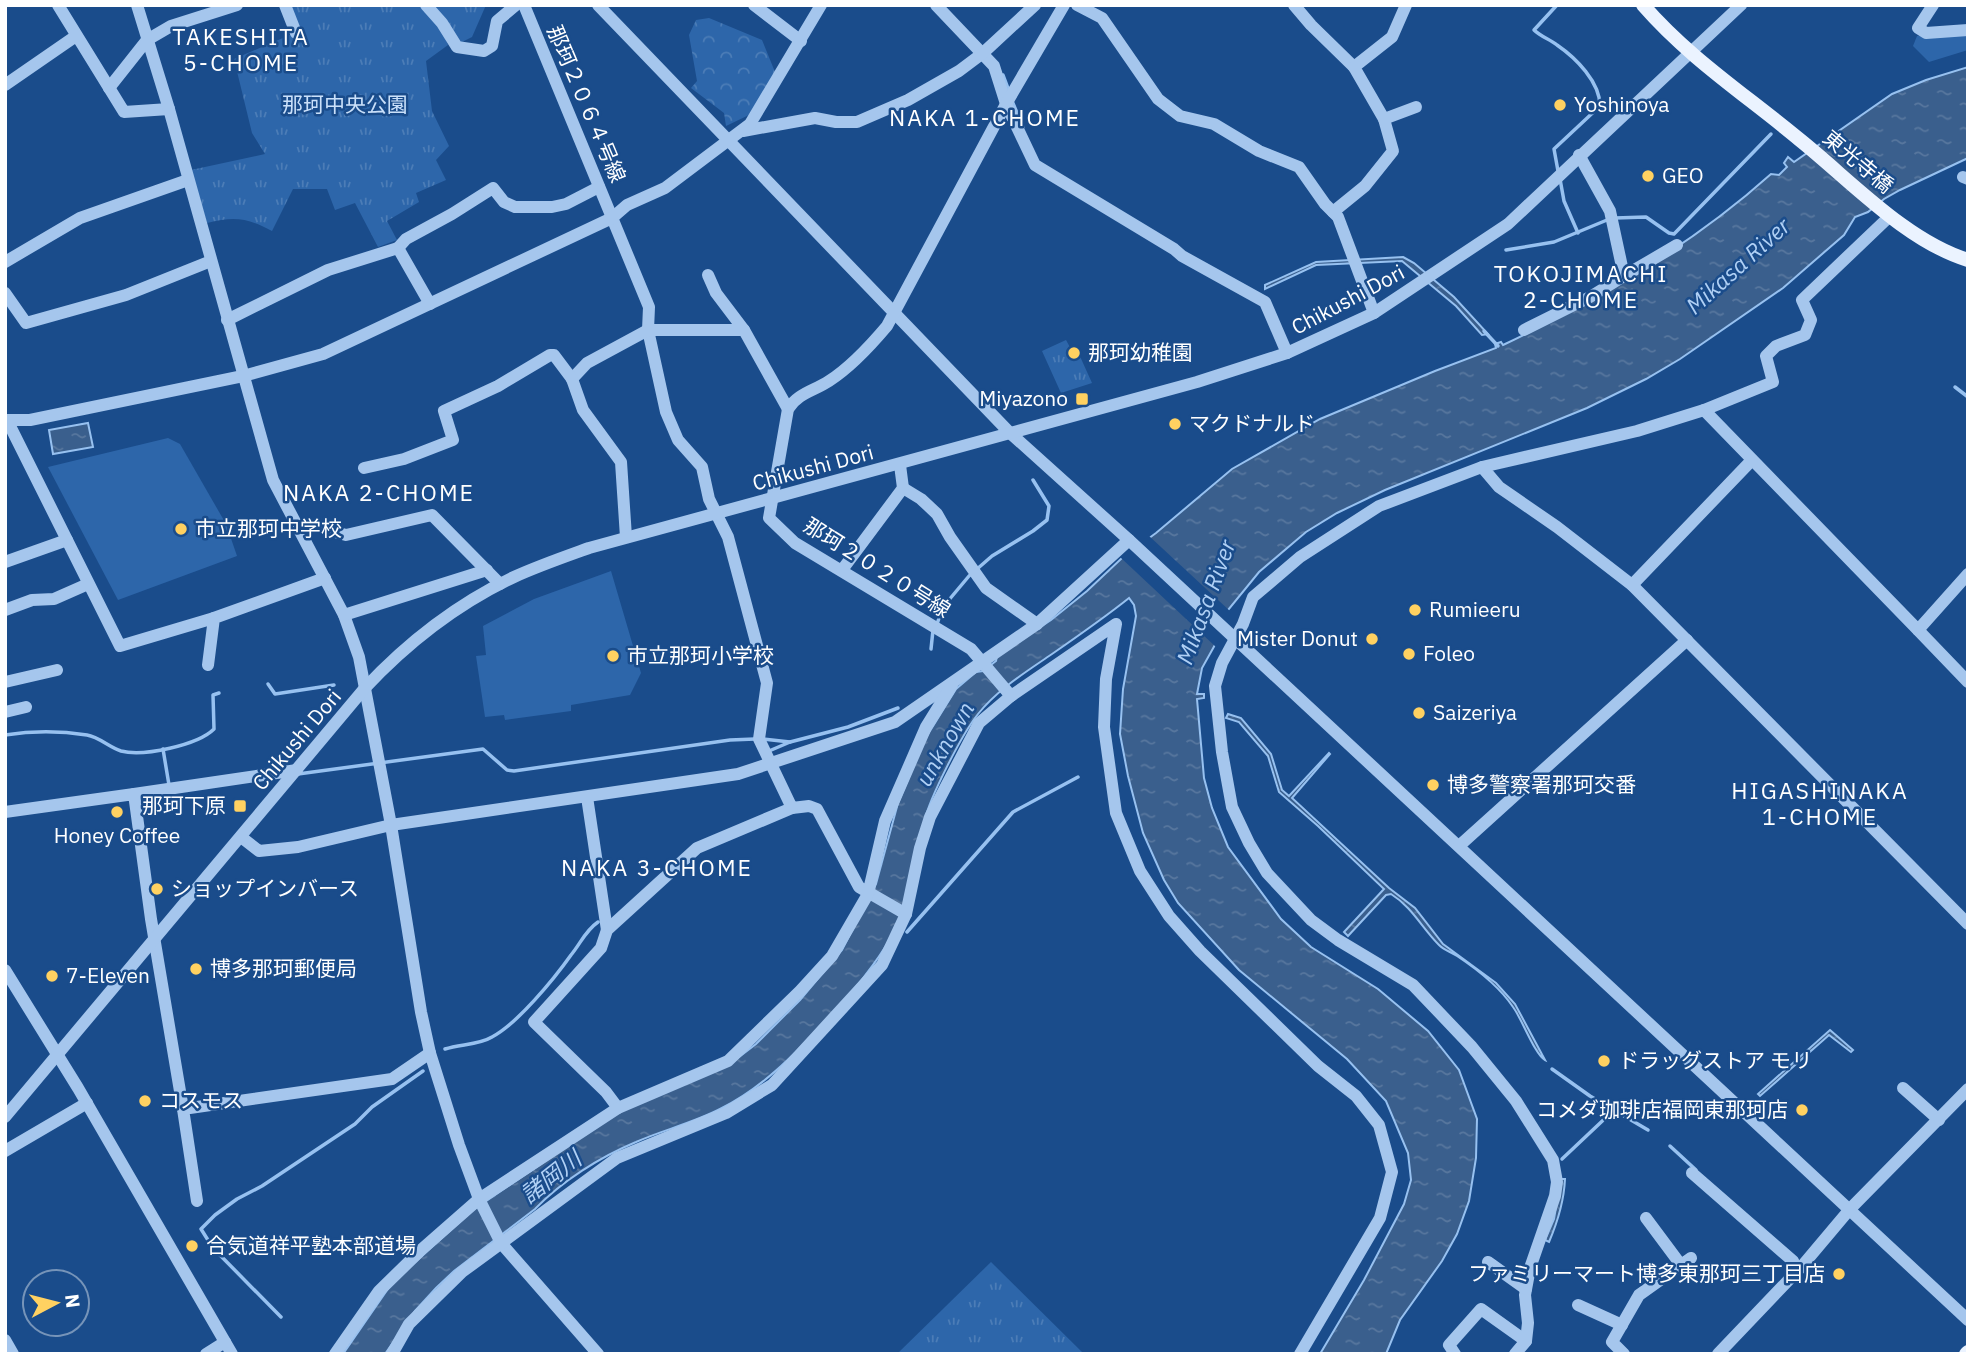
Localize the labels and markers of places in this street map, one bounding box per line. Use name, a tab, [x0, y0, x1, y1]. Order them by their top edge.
place label: Yoshinoya	[1574, 90, 1670, 118]
marker: Yoshinoya	[1552, 97, 1568, 113]
place label: GEO	[1662, 161, 1704, 189]
marker: GEO	[1640, 168, 1656, 184]
place label: 那珂幼稚園	[1088, 338, 1193, 366]
marker: 那珂幼稚園	[1066, 345, 1082, 361]
place label: Miyazono	[979, 384, 1068, 412]
marker: Miyazono	[1074, 391, 1090, 407]
place label: マクドナルド	[1189, 409, 1315, 437]
marker: マクドナルド	[1167, 416, 1183, 432]
place label: 市立那珂中学校	[195, 514, 342, 542]
marker: 市立那珂中学校	[173, 521, 189, 537]
place label: Rumieeru	[1429, 595, 1521, 623]
marker: Rumieeru	[1407, 602, 1423, 618]
place label: Mister Donut	[1237, 624, 1358, 652]
marker: Mister Donut	[1364, 631, 1380, 647]
place label: Foleo	[1423, 639, 1475, 667]
place label: 市立那珂小学校	[627, 641, 774, 669]
marker: Foleo	[1401, 646, 1417, 662]
marker: 市立那珂小学校	[605, 648, 621, 664]
place label: Saizeriya	[1433, 698, 1517, 726]
marker: Saizeriya	[1411, 705, 1427, 721]
place label: 博多警察署那珂交番	[1447, 770, 1636, 798]
marker: 博多警察署那珂交番	[1425, 777, 1441, 793]
place label: 那珂下原	[142, 791, 226, 819]
marker: 那珂下原	[232, 798, 248, 814]
marker: Honey Coffee	[109, 804, 125, 820]
place label: Honey Coffee	[54, 821, 180, 849]
place label: ショップインバース	[171, 874, 359, 902]
marker: ショップインバース	[149, 881, 165, 897]
place label: 博多那珂郵便局	[210, 954, 357, 982]
place label: 7-Eleven	[66, 961, 150, 989]
marker: 博多那珂郵便局	[188, 961, 204, 977]
marker: 7-Eleven	[44, 968, 60, 984]
place label: ドラッグストア モリ	[1618, 1046, 1812, 1074]
marker: ドラッグストア モリ	[1596, 1053, 1612, 1069]
place label: コスモス	[159, 1086, 243, 1114]
marker: コスモス	[137, 1093, 153, 1109]
place label: コメダ珈琲店福岡東那珂店	[1536, 1095, 1788, 1123]
marker: コメダ珈琲店福岡東那珂店	[1794, 1102, 1810, 1118]
place label: 合気道祥平塾本部道場	[206, 1231, 416, 1259]
marker: 合気道祥平塾本部道場	[184, 1238, 200, 1254]
place label: ファミリーマート博多東那珂三丁目店	[1468, 1259, 1825, 1287]
marker: ファミリーマート博多東那珂三丁目店	[1831, 1266, 1847, 1282]

